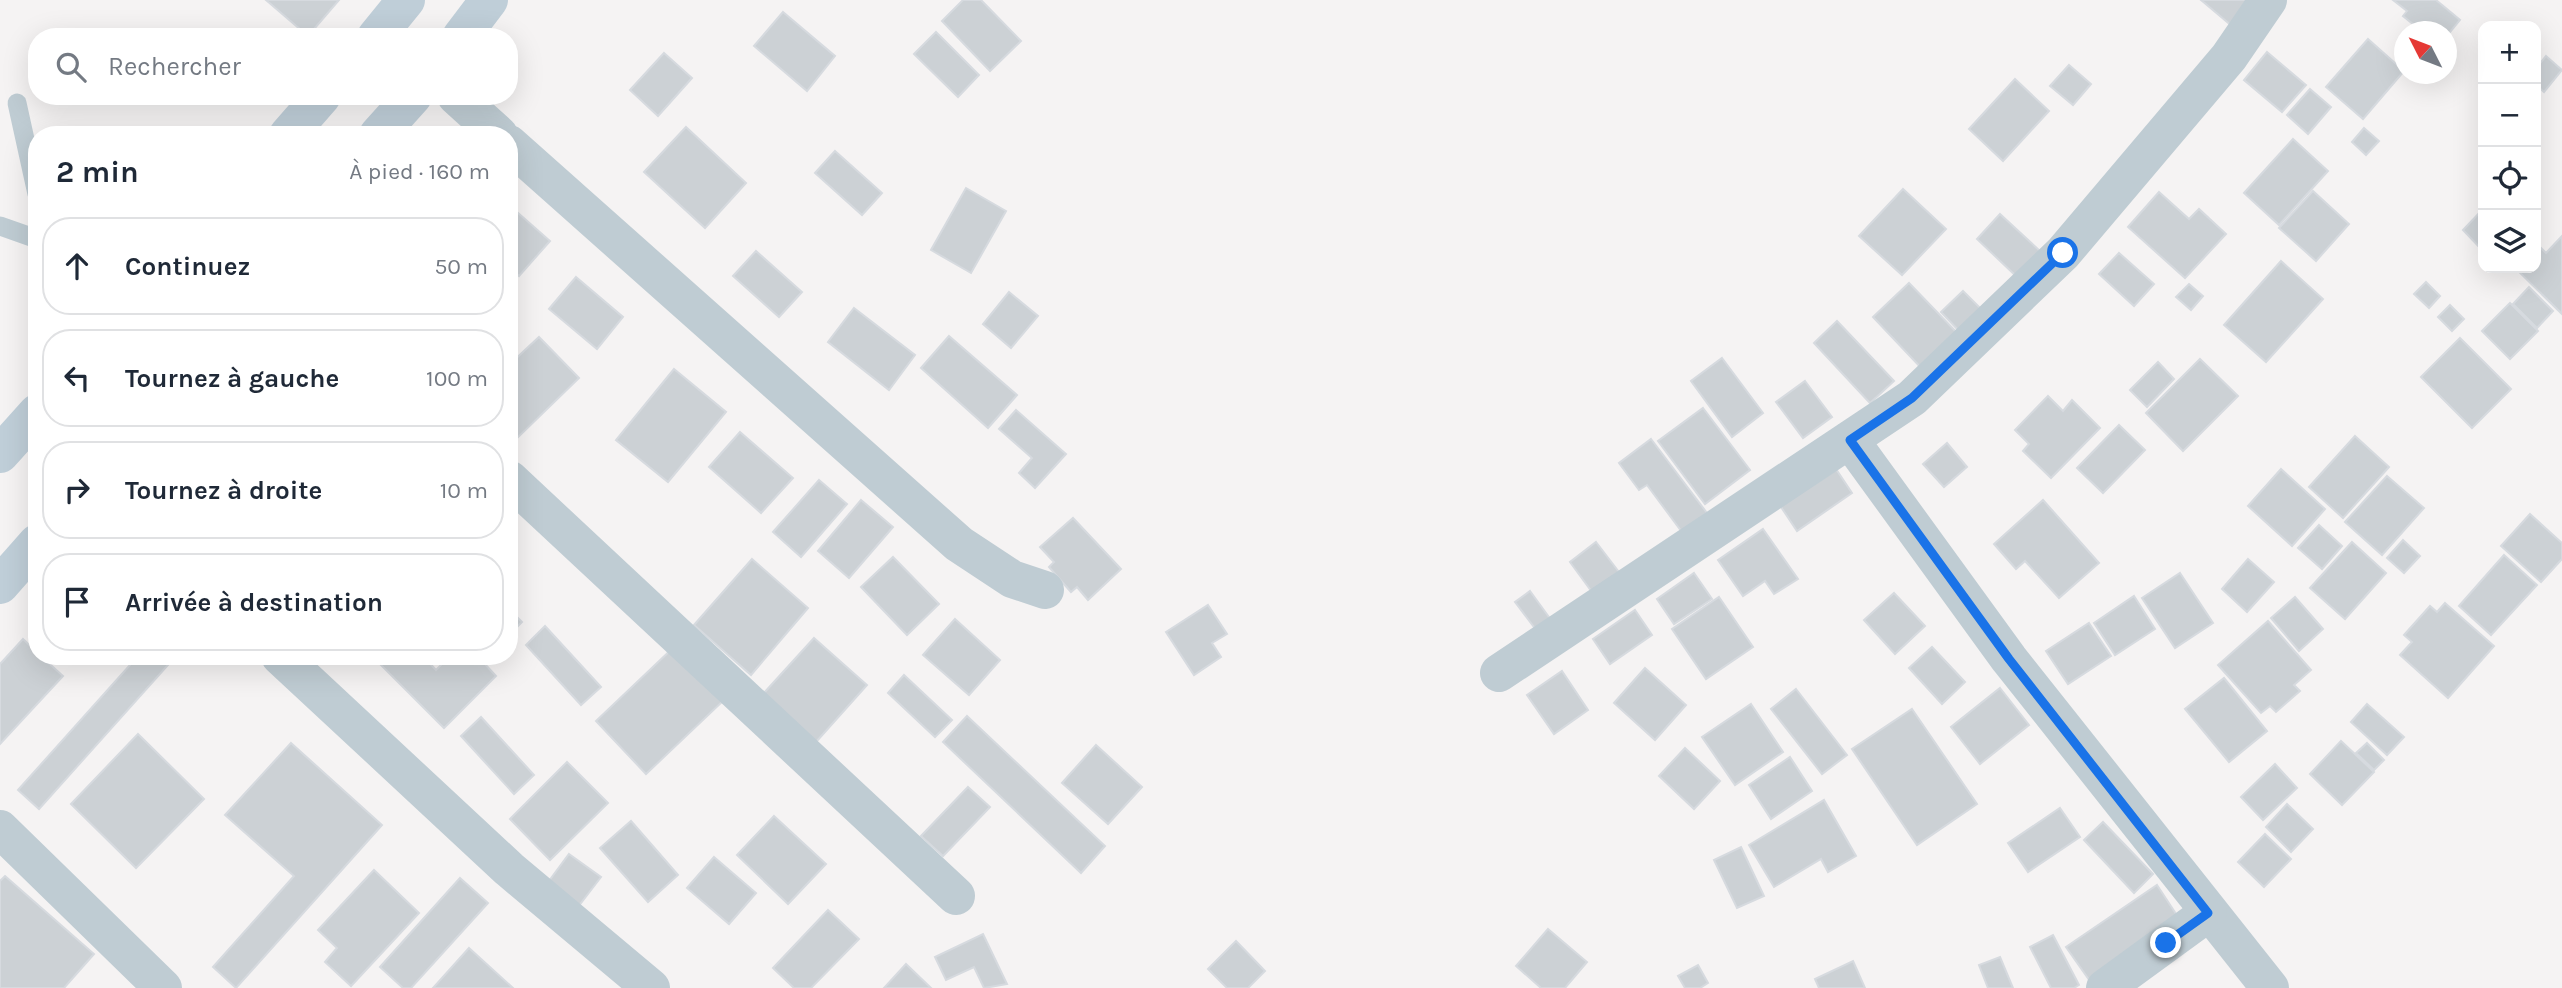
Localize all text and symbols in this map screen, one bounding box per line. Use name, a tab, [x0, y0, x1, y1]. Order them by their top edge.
north arrow	[2394, 21, 2457, 84]
map controls	[2478, 21, 2541, 273]
button: +	[2478, 21, 2541, 84]
search box	[28, 28, 518, 105]
icon: search	[52, 48, 90, 86]
text: Rechercher	[108, 51, 241, 82]
button: −	[2478, 84, 2541, 147]
button: locate	[2478, 147, 2541, 210]
text: 2 min	[56, 154, 139, 190]
text: À pied · 160 m	[349, 158, 490, 185]
button: layers	[2478, 210, 2541, 273]
route start	[2047, 237, 2078, 268]
icon: ahead	[58, 247, 96, 285]
text: Continuez	[125, 251, 250, 282]
text: 50 m	[434, 253, 488, 280]
icon: left	[58, 359, 96, 397]
text: Tournez à gauche	[125, 363, 339, 394]
text: 100 m	[426, 365, 488, 392]
icon: right	[58, 471, 96, 509]
text: Tournez à droite	[125, 475, 322, 506]
text: 10 m	[440, 477, 488, 504]
icon: arrive	[58, 583, 96, 621]
text: Arrivée à destination	[125, 587, 383, 618]
route end	[2150, 927, 2181, 958]

